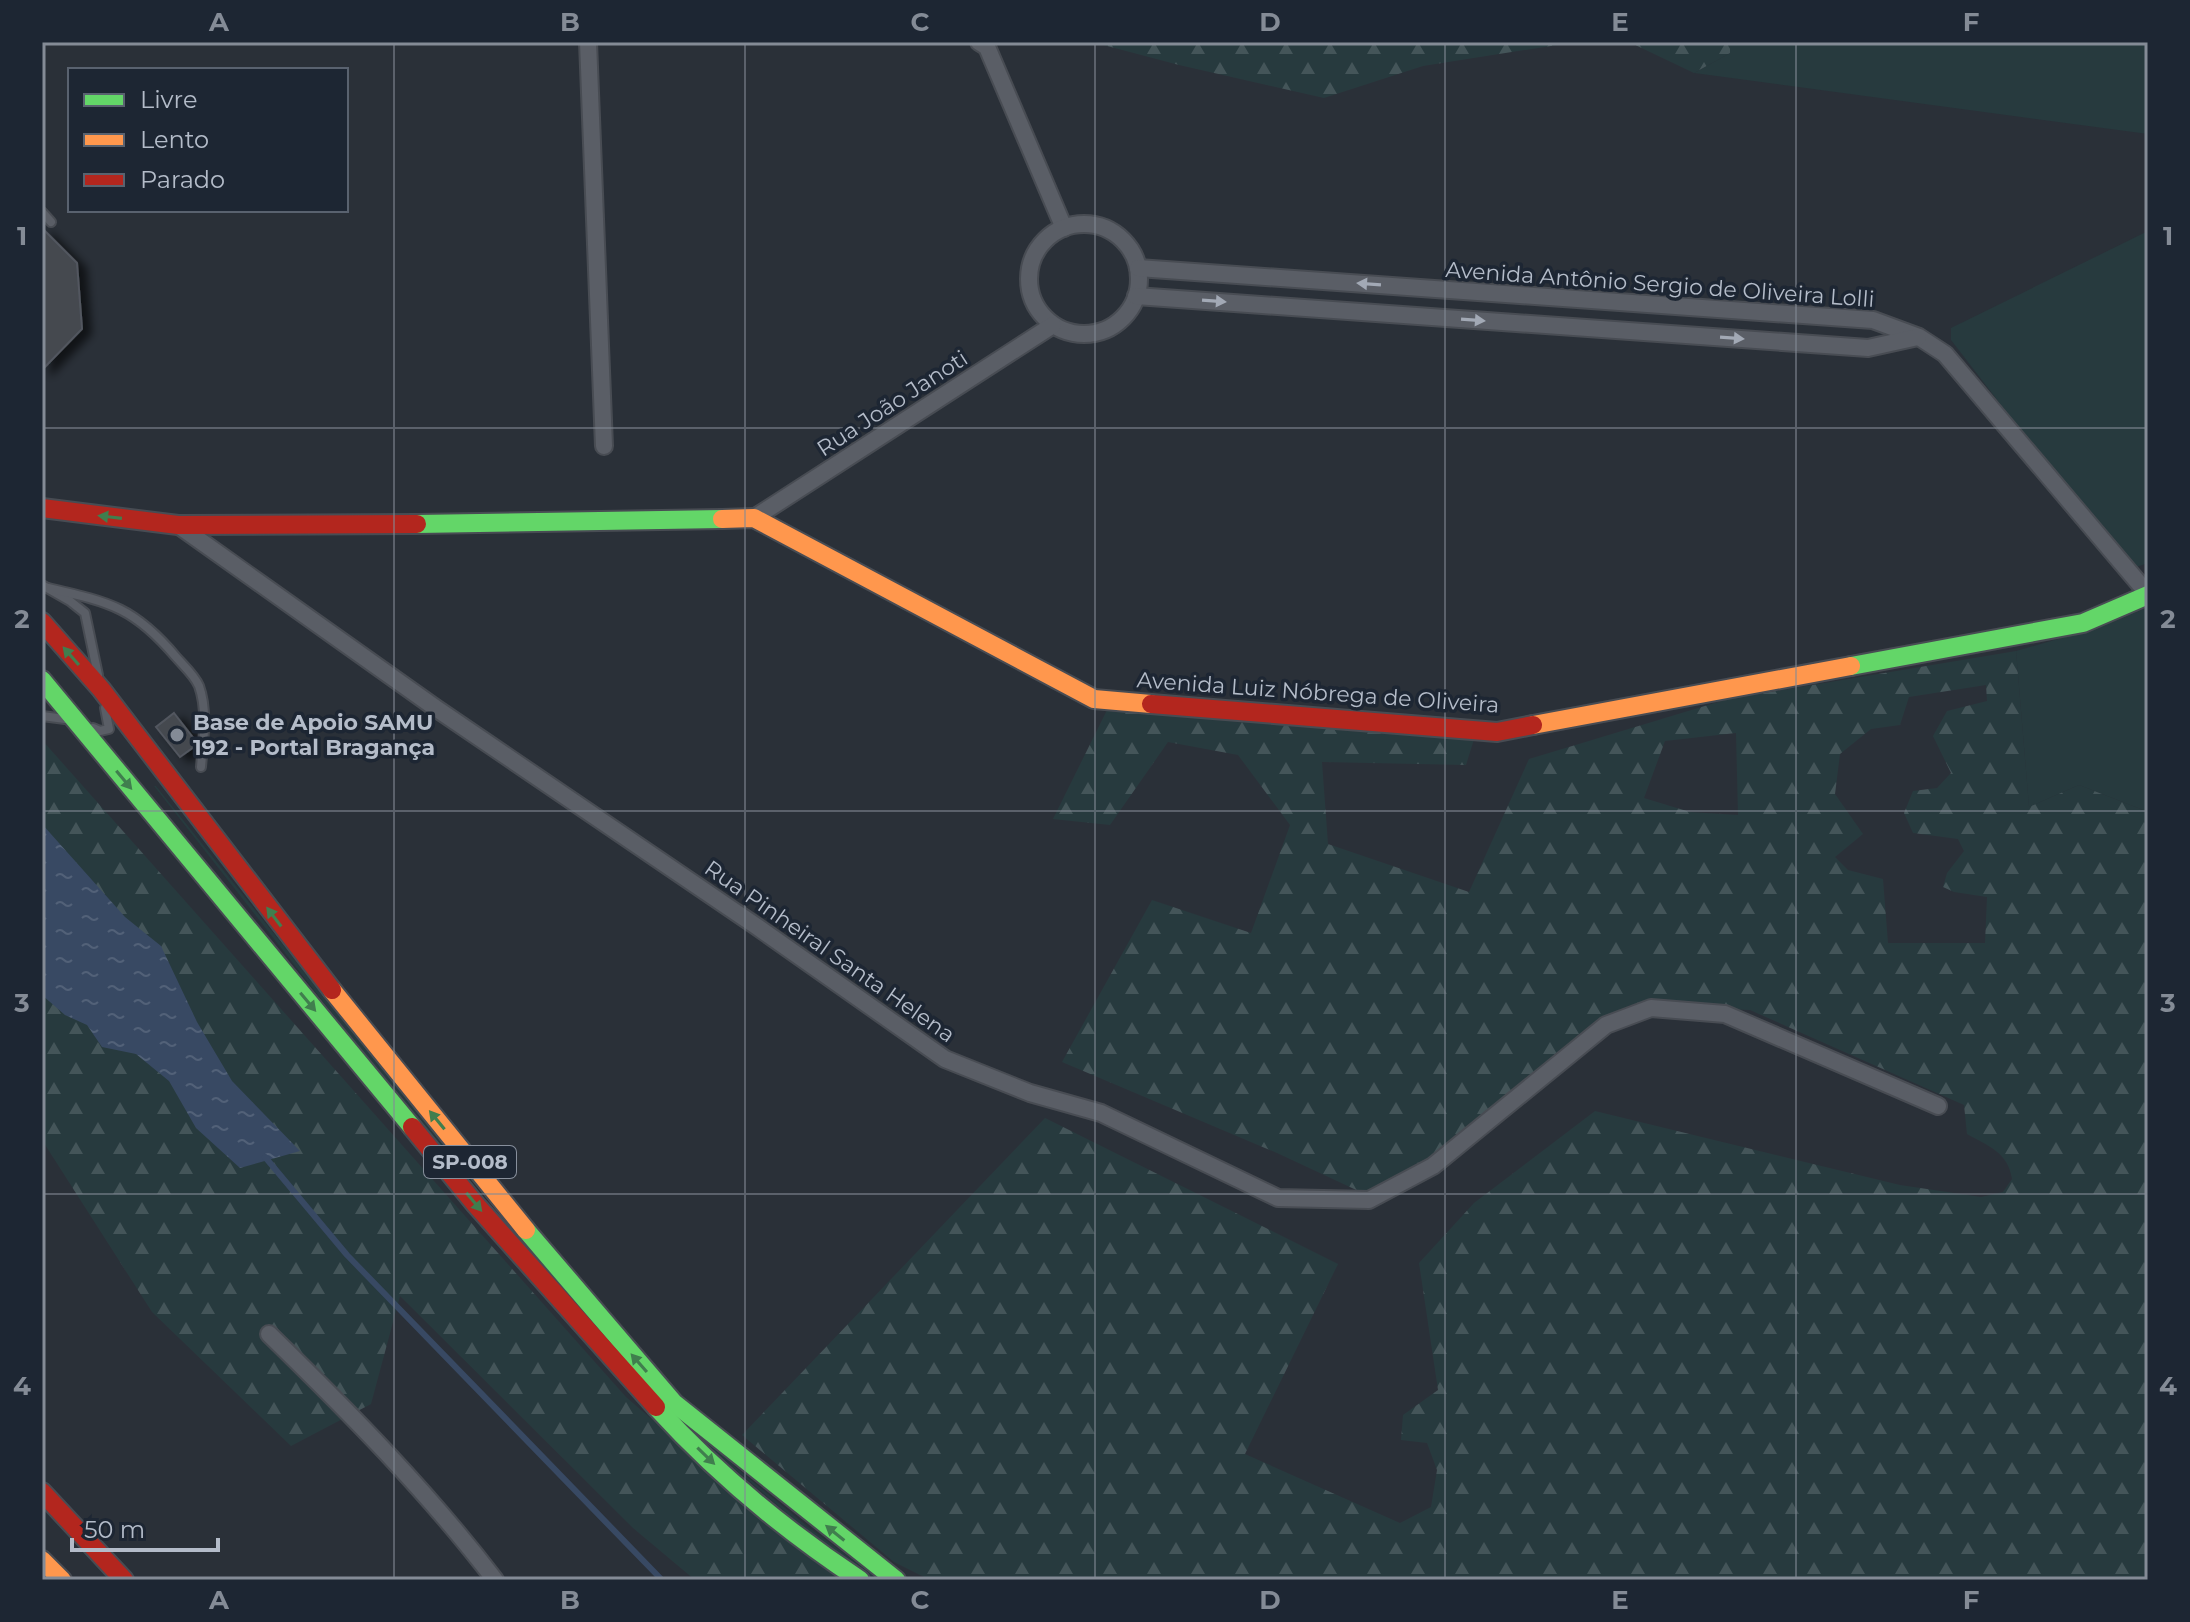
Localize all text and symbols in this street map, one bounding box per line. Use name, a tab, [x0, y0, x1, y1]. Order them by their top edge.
text: A	[208, 6, 230, 38]
text: B	[560, 6, 580, 38]
text: C	[911, 6, 930, 38]
text: D	[1259, 6, 1281, 38]
text: E	[1611, 6, 1629, 38]
text: F	[1963, 6, 1979, 38]
legend	[68, 68, 348, 212]
text: Livre	[140, 85, 197, 114]
text: Lento	[140, 125, 209, 154]
text: Parado	[140, 165, 225, 194]
text: 1	[17, 220, 27, 252]
text: 1	[2163, 220, 2173, 252]
street label: Avenida Antônio Sergio de Oliveira Lolli	[1445, 256, 1875, 313]
one-way arrow	[1356, 277, 1381, 290]
one-way arrow	[1202, 295, 1227, 308]
one-way arrow	[1461, 314, 1486, 327]
one-way arrow	[1720, 332, 1745, 345]
street label: Rua João Janoti	[812, 345, 973, 462]
one-way arrow	[97, 510, 122, 523]
text: 2	[14, 603, 30, 635]
text: 2	[2160, 603, 2176, 635]
one-way arrow	[63, 646, 81, 665]
street label: Avenida Luiz Nóbrega de Oliveira	[1136, 666, 1500, 719]
place label: Base de Apoio SAMU 192 - Portal Bragança	[193, 709, 435, 761]
marker: Base de Apoio SAMU 192 - Portal Bragança	[168, 726, 186, 744]
one-way arrow	[115, 770, 132, 790]
street label: Rua Pinheiral Santa Helena	[699, 854, 960, 1048]
one-way arrow	[266, 907, 282, 927]
text: 3	[13, 987, 30, 1019]
text: 3	[2159, 987, 2176, 1019]
one-way arrow	[299, 992, 316, 1012]
one-way arrow	[429, 1110, 445, 1130]
road number: SP-008	[424, 1146, 516, 1178]
one-way arrow	[465, 1192, 482, 1212]
one-way arrow	[630, 1353, 648, 1372]
text: 4	[13, 1370, 31, 1402]
text: 4	[2159, 1370, 2177, 1402]
one-way arrow	[696, 1446, 715, 1464]
scale bar	[72, 1502, 218, 1552]
text: 50 m	[84, 1515, 145, 1544]
one-way arrow	[825, 1525, 845, 1541]
text: A	[208, 1584, 230, 1616]
text: B	[560, 1584, 580, 1616]
text: C	[911, 1584, 930, 1616]
text: D	[1259, 1584, 1281, 1616]
text: E	[1611, 1584, 1629, 1616]
text: F	[1963, 1584, 1979, 1616]

